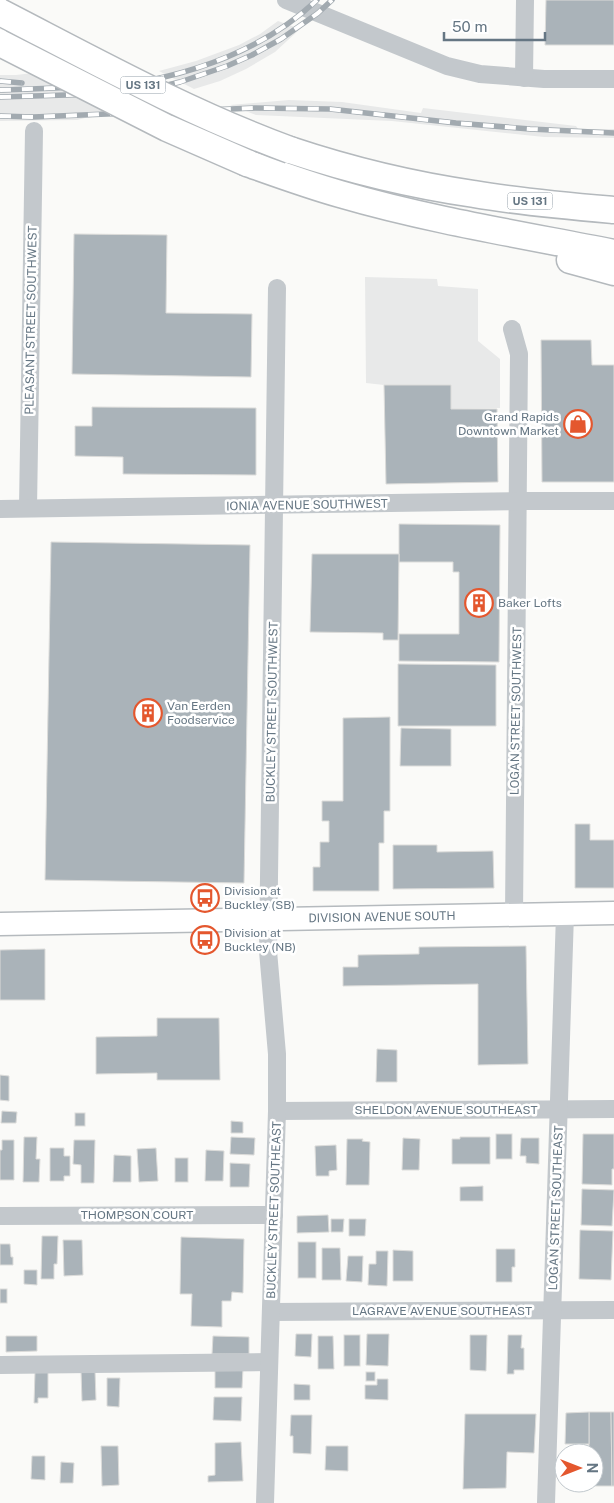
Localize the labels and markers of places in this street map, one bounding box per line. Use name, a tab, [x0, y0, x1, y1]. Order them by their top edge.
shop icon: Grand Rapids Downtown Market	[563, 409, 593, 439]
place label: Grand Rapids Downtown Market	[458, 410, 559, 438]
building icon: Baker Lofts	[464, 588, 494, 618]
place label: Baker Lofts	[498, 596, 562, 610]
building icon: Van Eerden Foodservice	[133, 698, 163, 728]
place label: Van Eerden Foodservice	[167, 699, 235, 727]
bus stop icon: Division at Buckley (SB)	[190, 883, 220, 913]
place label: Division at Buckley (SB)	[224, 884, 295, 912]
bus stop icon: Division at Buckley (NB)	[190, 925, 220, 955]
place label: Division at Buckley (NB)	[224, 926, 296, 954]

